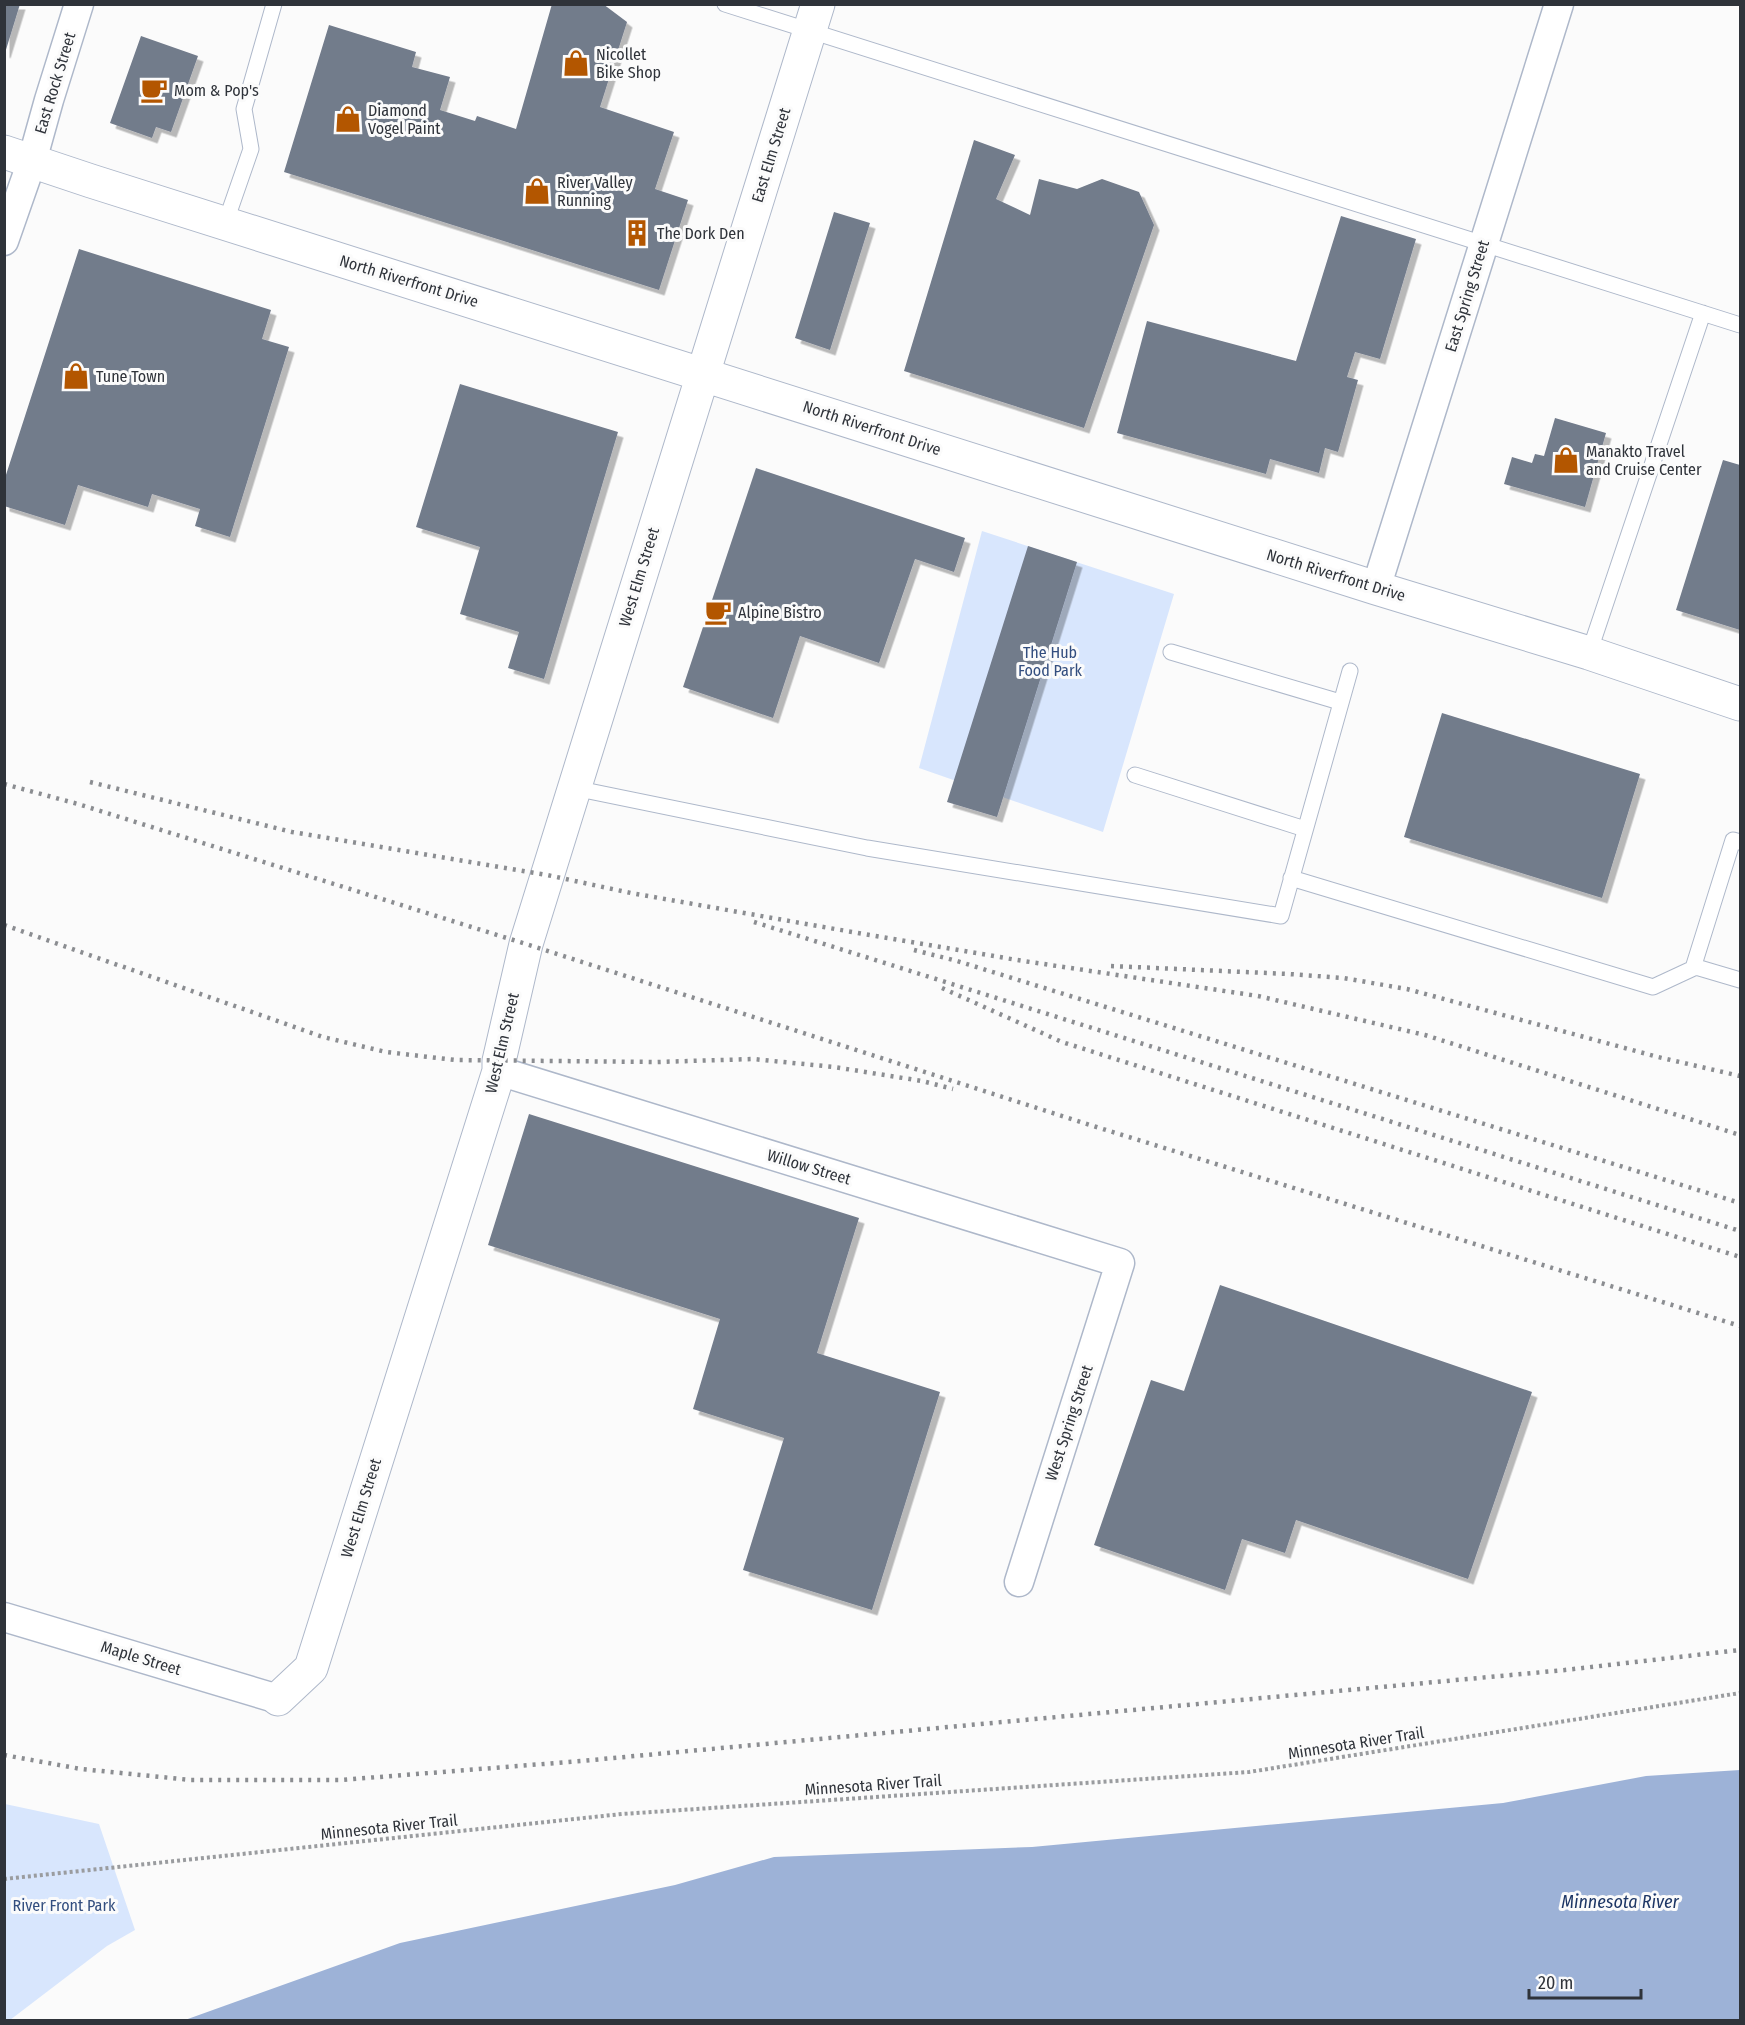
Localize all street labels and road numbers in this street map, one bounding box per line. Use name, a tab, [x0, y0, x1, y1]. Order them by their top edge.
street label: East Rock Street	[31, 29, 80, 136]
street label: East Elm Street	[748, 105, 795, 205]
street label: East Spring Street	[1441, 237, 1493, 354]
street label: North Riverfront Drive	[337, 251, 481, 311]
street label: North Riverfront Drive	[800, 397, 944, 459]
street label: West Elm Street	[615, 524, 663, 629]
street label: North Riverfront Drive	[1264, 545, 1408, 605]
street label: West Elm Street	[481, 990, 523, 1095]
street label: Willow Street	[765, 1145, 854, 1189]
street label: West Spring Street	[1041, 1362, 1097, 1483]
street label: West Elm Street	[337, 1455, 385, 1560]
street label: Maple Street	[99, 1637, 184, 1679]
street label: Minnesota River Trail	[1287, 1723, 1425, 1763]
street label: Minnesota River Trail	[804, 1771, 942, 1799]
street label: Minnesota River Trail	[320, 1810, 458, 1844]

